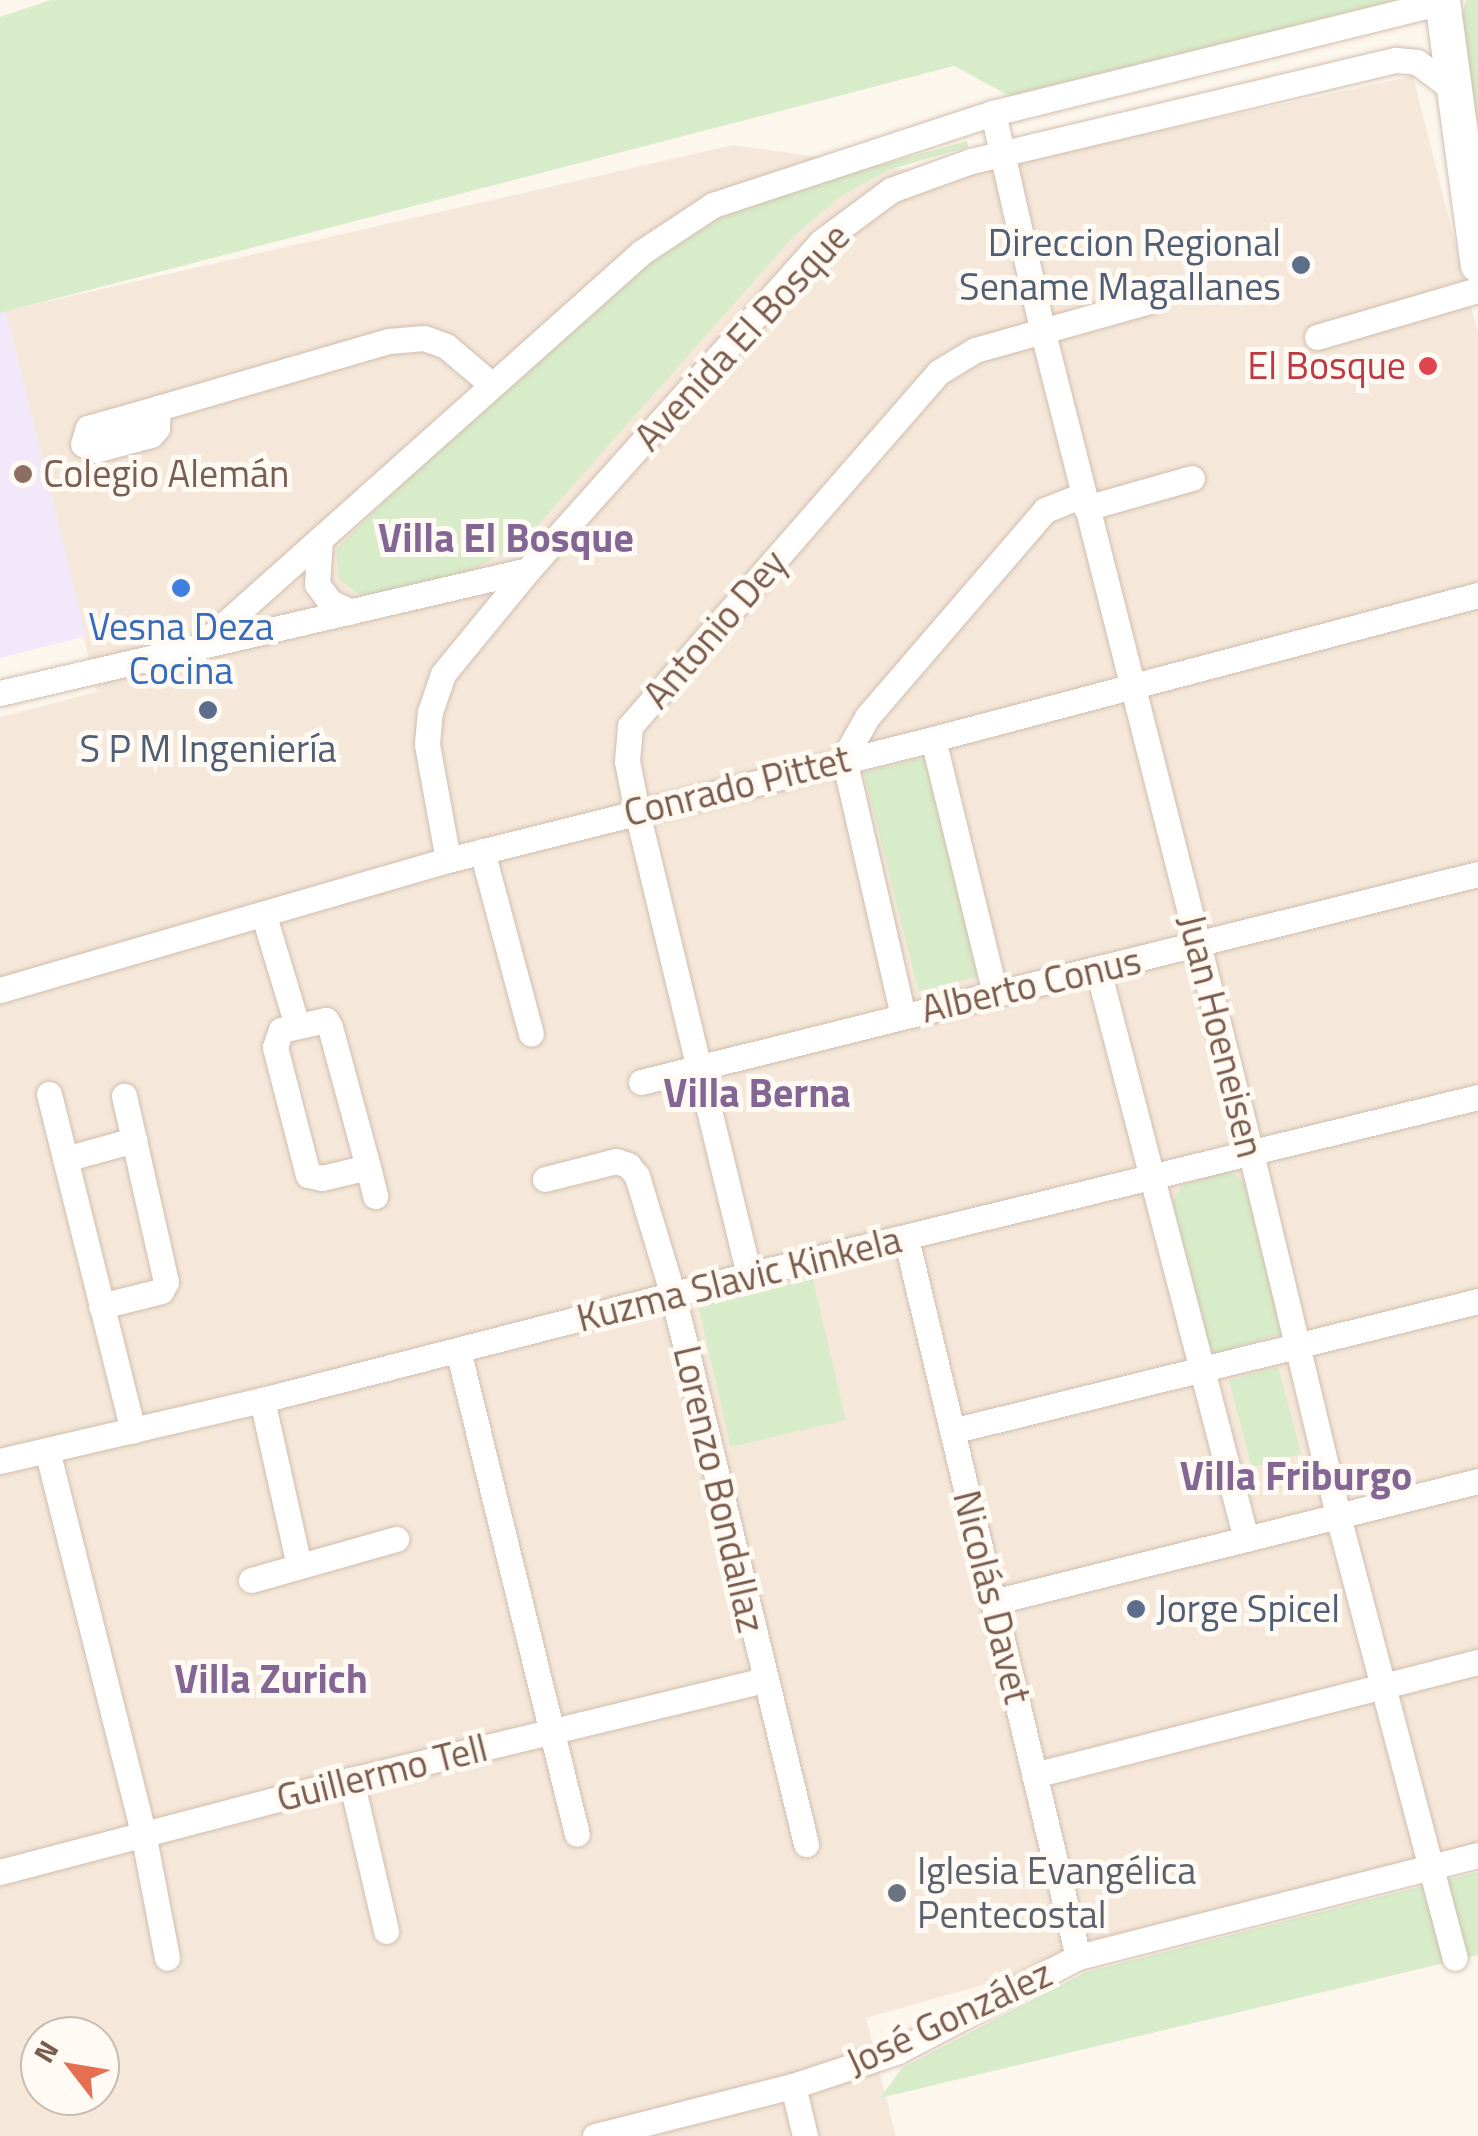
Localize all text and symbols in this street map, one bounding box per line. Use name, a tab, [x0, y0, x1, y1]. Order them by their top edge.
street label: Avenida El Bosque	[625, 214, 859, 460]
place label: Direccion Regional Sename Magallanes	[959, 220, 1281, 310]
marker: Direccion Regional Sename Magallanes	[1290, 254, 1312, 276]
place label: El Bosque	[1247, 343, 1406, 389]
marker: El Bosque	[1415, 353, 1441, 379]
place label: Colegio Alemán	[43, 451, 289, 497]
marker: Colegio Alemán	[12, 463, 34, 485]
district label: Villa El Bosque	[378, 514, 634, 562]
street label: Antonio Dey	[634, 540, 796, 718]
marker: Vesna Deza Cocina	[170, 577, 192, 599]
place label: Vesna Deza Cocina	[88, 604, 274, 694]
marker: S P M Ingeniería	[197, 699, 219, 721]
place label: S P M Ingeniería	[79, 726, 337, 772]
street label: Conrado Pittet	[619, 736, 855, 836]
street label: Juan Hoeneisen	[1169, 910, 1273, 1162]
street label: Alberto Conus	[917, 938, 1145, 1032]
district label: Villa Berna	[663, 1069, 851, 1117]
street label: Kuzma Slavic Kinkela	[572, 1217, 906, 1341]
street label: Lorenzo Bondallaz	[664, 1341, 774, 1637]
district label: Villa Friburgo	[1180, 1452, 1412, 1500]
street label: Nicolás Davet	[944, 1486, 1040, 1708]
place label: Jorge Spicel	[1156, 1586, 1340, 1632]
marker: Jorge Spicel	[1125, 1598, 1147, 1620]
district label: Villa Zurich	[174, 1655, 368, 1703]
street label: Guillermo Tell	[272, 1725, 492, 1821]
place label: Iglesia Evangélica Pentecostal	[917, 1848, 1196, 1938]
marker: Iglesia Evangélica Pentecostal	[886, 1882, 908, 1904]
street label: José González	[839, 1951, 1059, 2085]
north arrow	[20, 2016, 120, 2116]
text: N	[22, 2032, 69, 2071]

